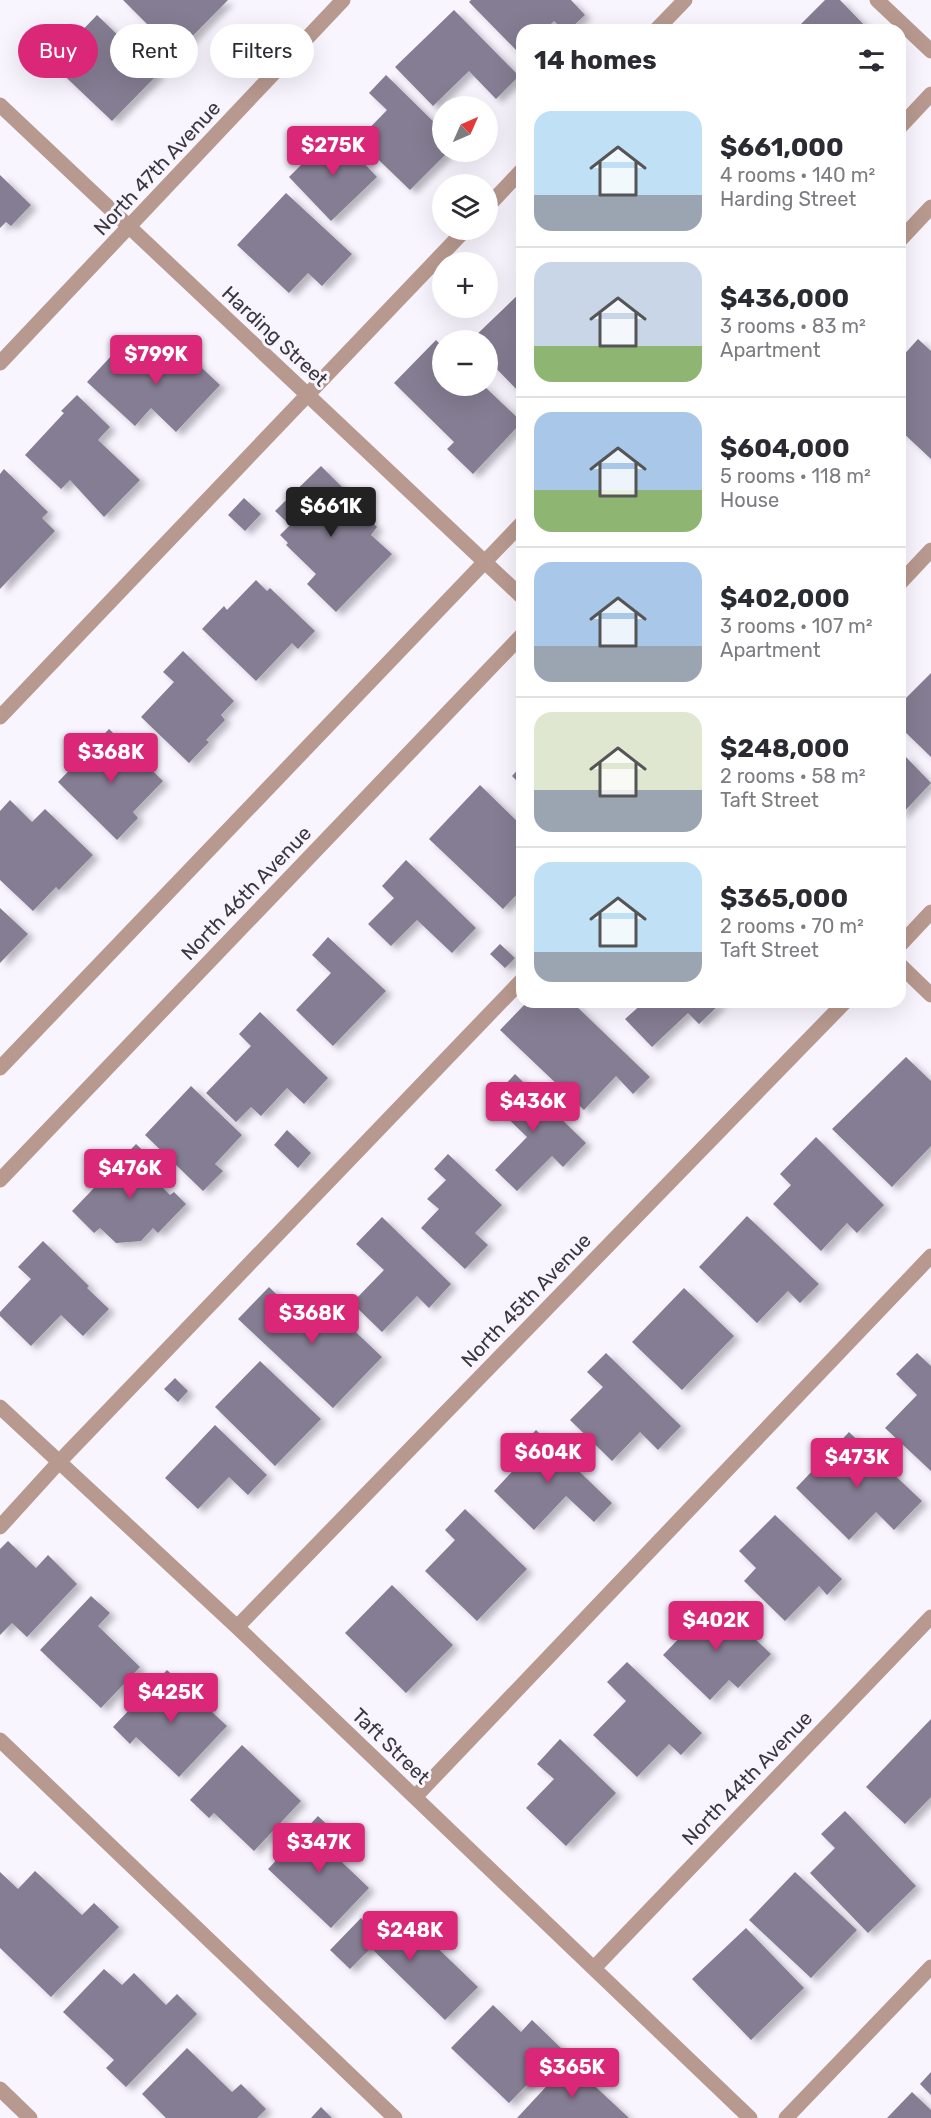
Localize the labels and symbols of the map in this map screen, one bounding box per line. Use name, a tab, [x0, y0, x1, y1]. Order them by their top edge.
street label: North 47th Avenue	[89, 96, 225, 240]
north arrow	[432, 96, 498, 162]
pin: $275K	[291, 126, 375, 177]
street label: Harding Street	[217, 281, 333, 391]
pin: $799K	[114, 335, 198, 386]
pin: $661K	[289, 487, 373, 538]
pin: $368K	[69, 733, 153, 784]
street label: North 46th Avenue	[176, 821, 316, 965]
pin: $436K	[491, 1082, 575, 1133]
pin: $476K	[88, 1149, 172, 1200]
street label: North 45th Avenue	[456, 1228, 596, 1372]
pin: $368K	[270, 1294, 354, 1345]
pin: $604K	[506, 1433, 590, 1484]
pin: $473K	[815, 1438, 899, 1489]
pin: $402K	[674, 1601, 758, 1652]
pin: $425K	[129, 1673, 213, 1724]
street label: Taft Street	[347, 1703, 435, 1789]
street label: North 44th Avenue	[677, 1706, 817, 1850]
pin: $347K	[277, 1823, 361, 1874]
pin: $248K	[368, 1911, 452, 1962]
pin: $365K	[530, 2048, 614, 2099]

